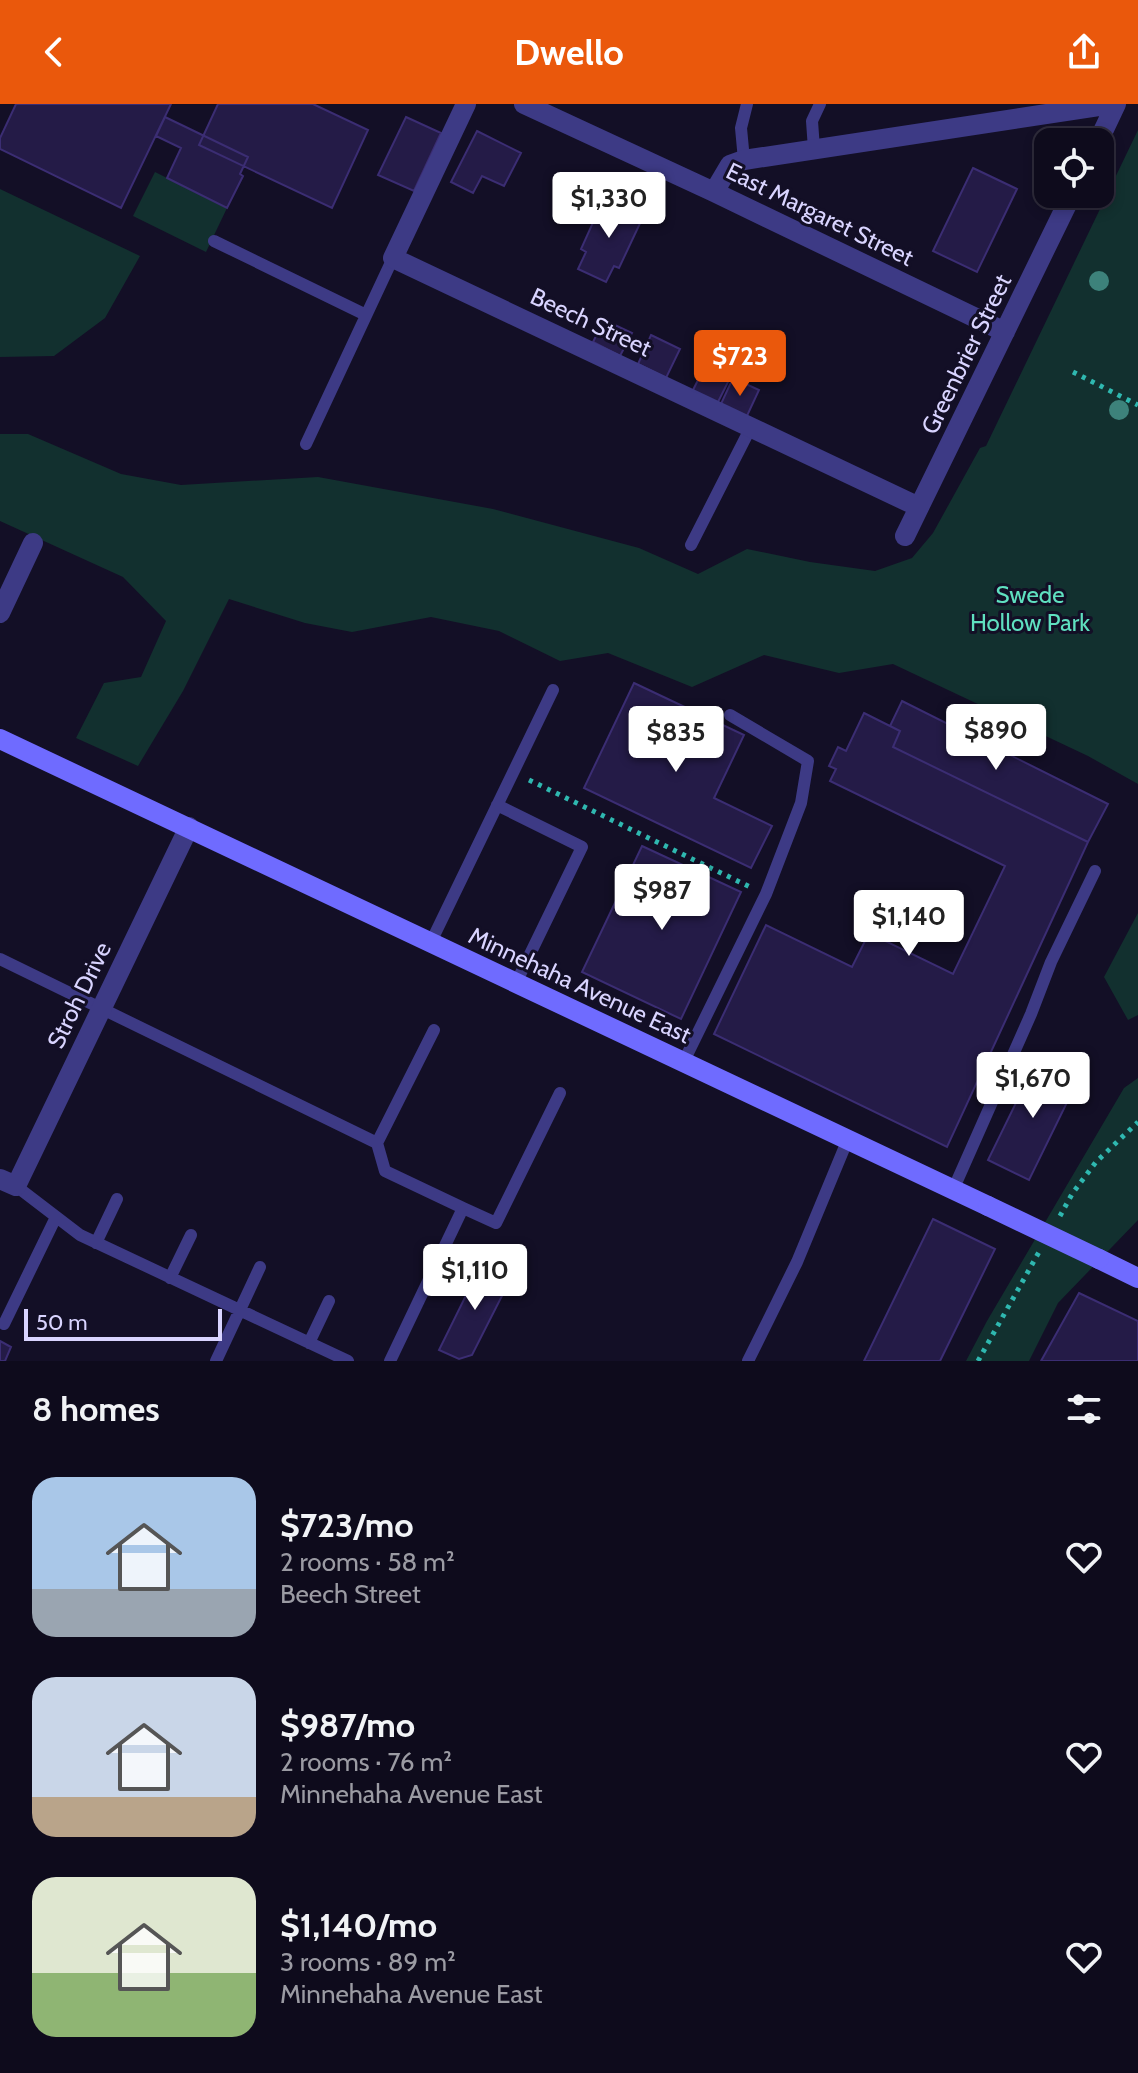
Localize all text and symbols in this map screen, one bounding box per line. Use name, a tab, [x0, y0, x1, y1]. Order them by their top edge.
icon: back	[32, 30, 76, 74]
text: Dwello	[514, 30, 624, 74]
icon: share	[1062, 30, 1106, 74]
map controls	[1034, 128, 1114, 208]
button: locate	[1034, 128, 1114, 208]
street label: East Margaret Street	[722, 156, 918, 272]
pin: $1,330	[544, 172, 674, 240]
text: $1,330	[570, 182, 648, 214]
street label: Greenbrier Street	[915, 269, 1017, 439]
street label: Beech Street	[526, 281, 656, 363]
pin: $723	[693, 330, 787, 398]
text: $723	[712, 340, 768, 372]
park label: Swede Hollow Park	[970, 580, 1090, 637]
pin: $890	[949, 704, 1043, 772]
pin: $835	[629, 706, 723, 774]
text: $890	[964, 714, 1028, 746]
text: $835	[647, 716, 705, 748]
pin: $987	[615, 864, 709, 932]
text: $987	[633, 874, 691, 906]
pin: $1,140	[844, 890, 974, 958]
text: $1,140	[872, 900, 946, 932]
street label: Minnehaha Avenue East	[464, 921, 696, 1049]
street label: Stroh Drive	[41, 937, 117, 1053]
pin: $1,670	[968, 1052, 1098, 1120]
text: $1,670	[995, 1062, 1071, 1094]
pin: $1,110	[410, 1244, 540, 1312]
text: $1,110	[441, 1254, 509, 1286]
scale bar	[24, 1305, 222, 1341]
text: 50 m	[36, 1309, 88, 1336]
icon: filters	[1062, 1387, 1106, 1431]
text: 8 homes	[32, 1388, 160, 1430]
text: $723/mo	[280, 1504, 414, 1546]
icon: home	[96, 1509, 192, 1605]
icon: heart	[1062, 1535, 1106, 1579]
text: 2 rooms · 58 m²	[280, 1546, 455, 1578]
text: Beech Street	[280, 1578, 421, 1610]
text: $987/mo	[280, 1704, 415, 1746]
icon: home	[96, 1709, 192, 1805]
icon: heart	[1062, 1735, 1106, 1779]
text: 2 rooms · 76 m²	[280, 1746, 452, 1778]
text: Minnehaha Avenue East	[280, 1778, 542, 1810]
text: $1,140/mo	[280, 1904, 437, 1946]
icon: home	[96, 1909, 192, 2005]
icon: heart	[1062, 1935, 1106, 1979]
text: 3 rooms · 89 m²	[280, 1946, 456, 1978]
text: Minnehaha Avenue East	[280, 1978, 542, 2010]

